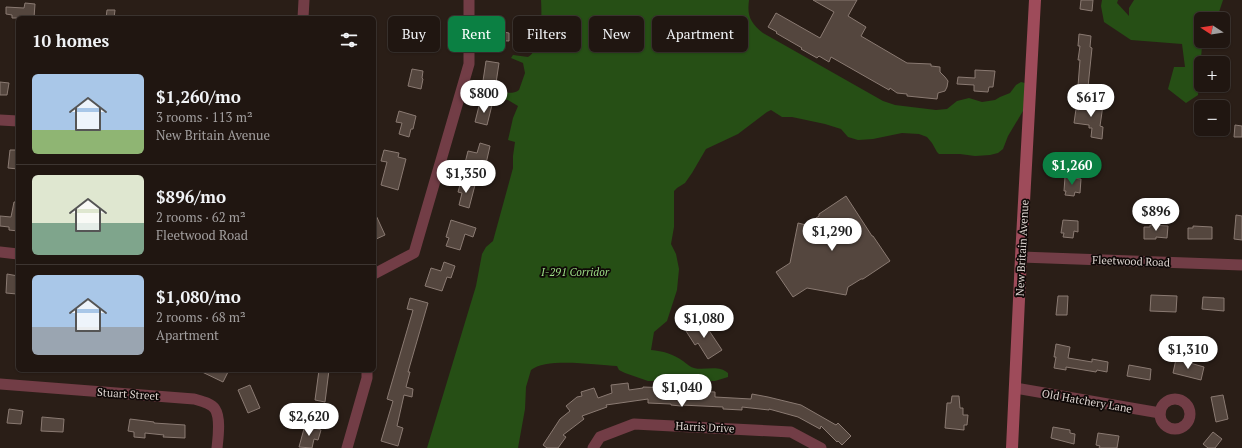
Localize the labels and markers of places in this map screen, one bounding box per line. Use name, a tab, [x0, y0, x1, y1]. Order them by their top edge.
pin: $800	[460, 80, 508, 114]
pin: $617	[1067, 84, 1115, 118]
pin: $1,260	[1039, 152, 1105, 186]
pin: $1,350	[433, 160, 499, 194]
pin: $896	[1132, 198, 1180, 232]
pin: $1,290	[799, 218, 865, 252]
pin: $1,080	[671, 305, 737, 339]
pin: $1,310	[1155, 336, 1221, 370]
pin: $1,040	[649, 374, 715, 408]
pin: $2,620	[276, 403, 342, 437]

